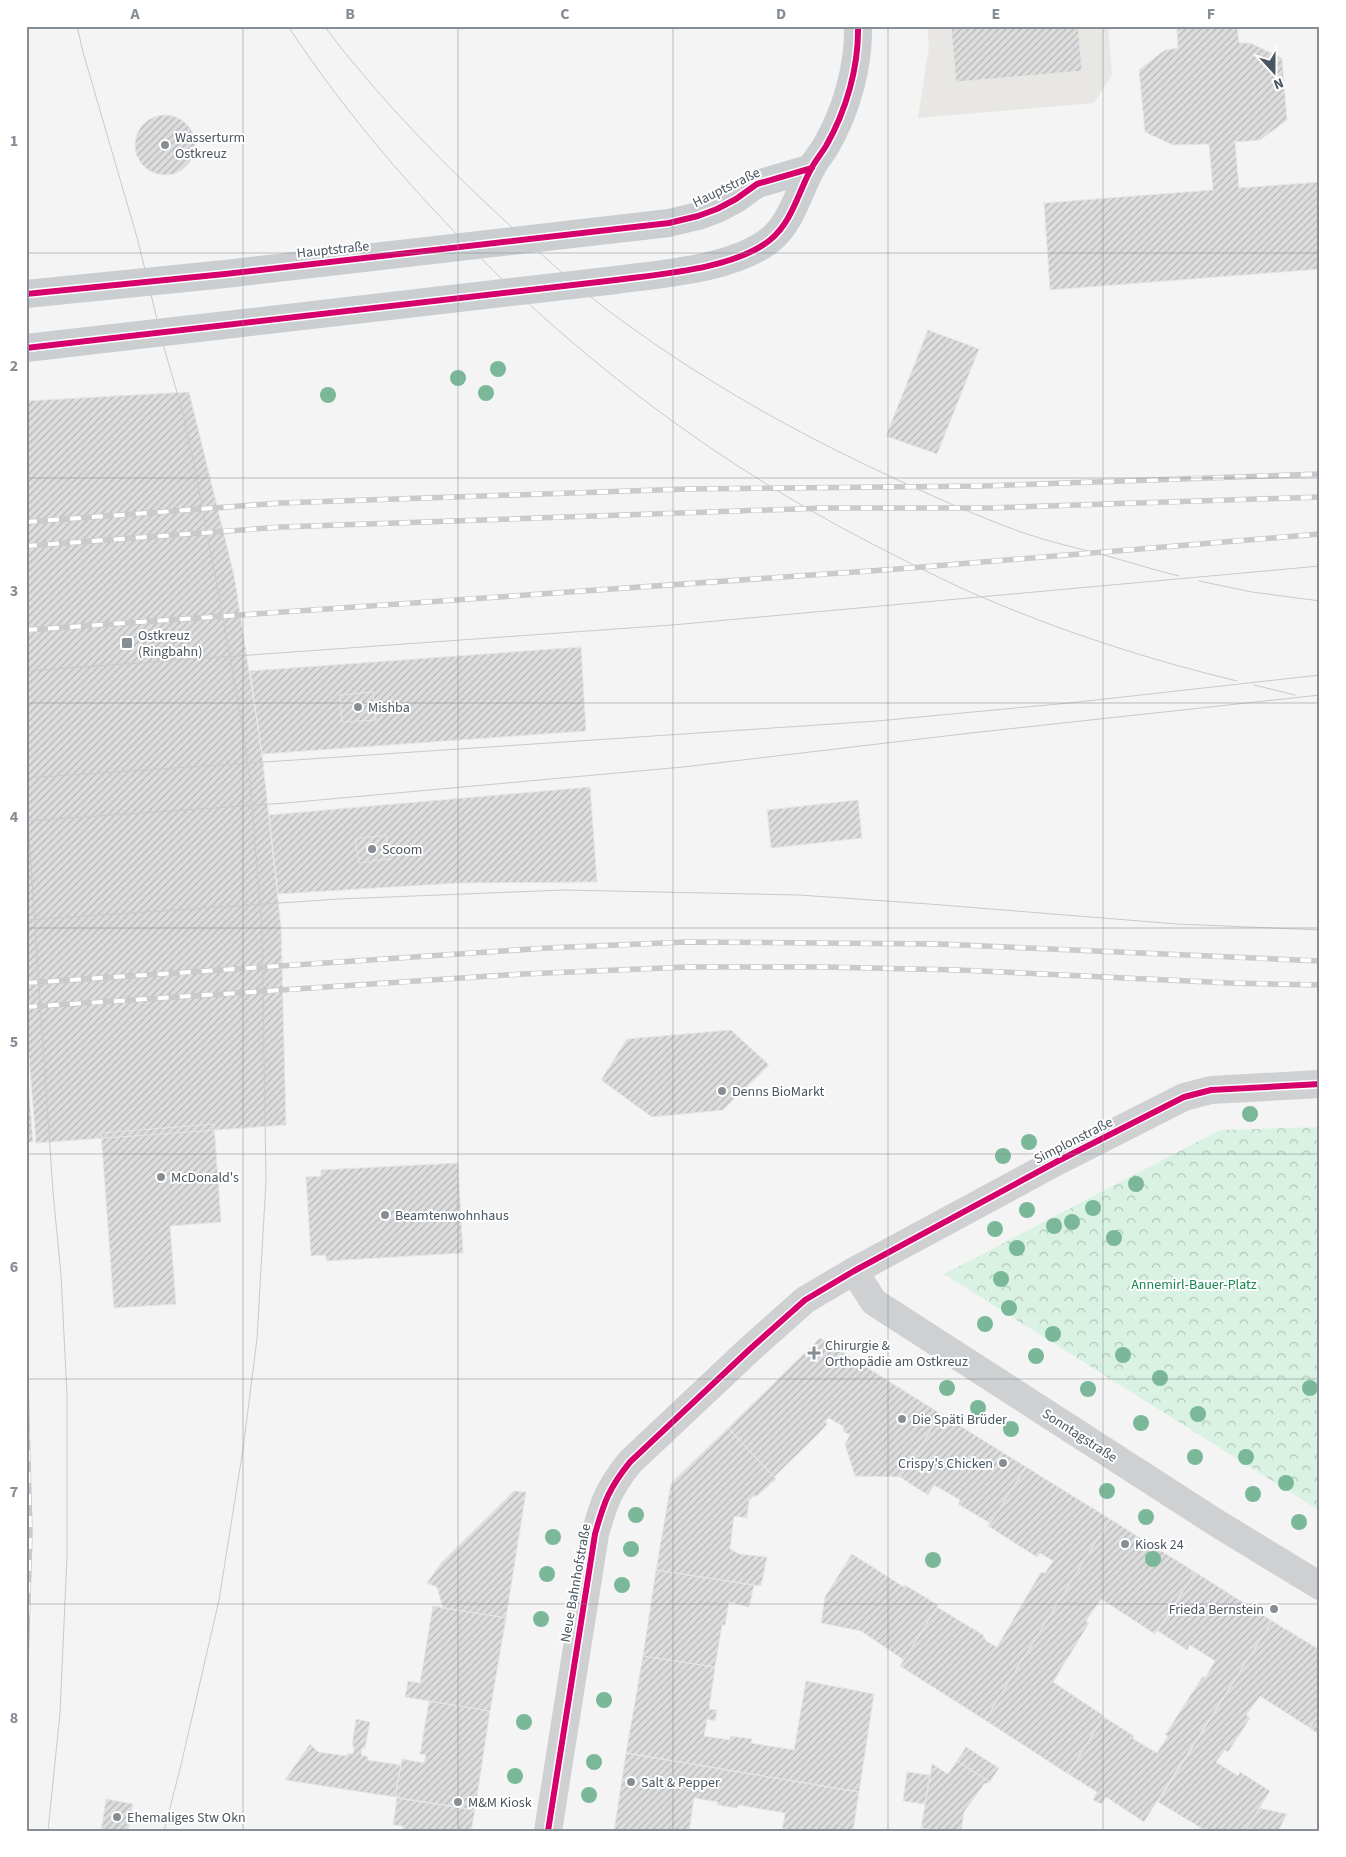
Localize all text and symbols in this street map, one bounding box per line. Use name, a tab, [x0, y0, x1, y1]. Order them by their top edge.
text: A	[129, 3, 140, 25]
text: B	[345, 3, 355, 25]
text: C	[560, 3, 570, 25]
text: D	[776, 3, 786, 25]
text: E	[992, 3, 1000, 25]
text: F	[1207, 3, 1215, 25]
north arrow	[1248, 48, 1298, 98]
text: N	[1270, 72, 1286, 94]
place label: Wasserturm Ostkreuz	[175, 128, 245, 164]
text: 1	[10, 130, 18, 152]
marker: Wasserturm Ostkreuz	[159, 139, 171, 151]
street label: Hauptstraße	[689, 163, 764, 213]
street label: Hauptstraße	[296, 236, 370, 264]
text: 2	[10, 355, 18, 377]
text: 3	[10, 580, 18, 602]
place label: Ostkreuz (Ringbahn)	[138, 626, 203, 662]
marker: Ostkreuz (Ringbahn)	[120, 636, 134, 650]
place label: Mishba	[368, 698, 410, 718]
marker: Mishba	[352, 701, 364, 713]
text: 4	[10, 806, 19, 828]
place label: Scoom	[382, 840, 422, 860]
marker: Scoom	[366, 843, 378, 855]
text: 5	[10, 1031, 18, 1053]
place label: Denns BioMarkt	[732, 1082, 825, 1102]
marker: Denns BioMarkt	[716, 1085, 728, 1097]
street label: Simplonstraße	[1031, 1112, 1116, 1169]
place label: McDonald's	[171, 1168, 239, 1188]
marker: McDonald's	[155, 1171, 167, 1183]
place label: Beamtenwohnhaus	[395, 1206, 509, 1226]
marker: Beamtenwohnhaus	[379, 1209, 391, 1221]
text: 6	[10, 1256, 18, 1278]
park label: Annemirl-Bauer-Platz	[1131, 1275, 1257, 1295]
place label: Chirurgie & Orthopädie am Ostkreuz	[825, 1336, 968, 1372]
marker: Chirurgie & Orthopädie am Ostkreuz	[807, 1346, 821, 1360]
street label: Sonntagstraße	[1038, 1404, 1121, 1468]
place label: Die Späti Brüder	[912, 1410, 1007, 1430]
marker: Die Späti Brüder	[896, 1413, 908, 1425]
place label: Crispy's Chicken	[898, 1454, 993, 1474]
marker: Crispy's Chicken	[997, 1457, 1009, 1469]
text: 7	[10, 1481, 18, 1503]
street label: Neue Bahnhofstraße	[556, 1522, 596, 1644]
place label: Kiosk 24	[1135, 1535, 1184, 1555]
marker: Kiosk 24	[1119, 1538, 1131, 1550]
place label: Frieda Bernstein	[1169, 1600, 1264, 1620]
marker: Frieda Bernstein	[1268, 1603, 1280, 1615]
text: 8	[10, 1707, 18, 1729]
place label: Salt & Pepper	[641, 1773, 720, 1793]
marker: Salt & Pepper	[625, 1776, 637, 1788]
place label: M&M Kiosk	[468, 1793, 532, 1813]
marker: M&M Kiosk	[452, 1796, 464, 1808]
place label: Ehemaliges Stw Okn	[127, 1808, 246, 1828]
marker: Ehemaliges Stw Okn	[111, 1811, 123, 1823]

